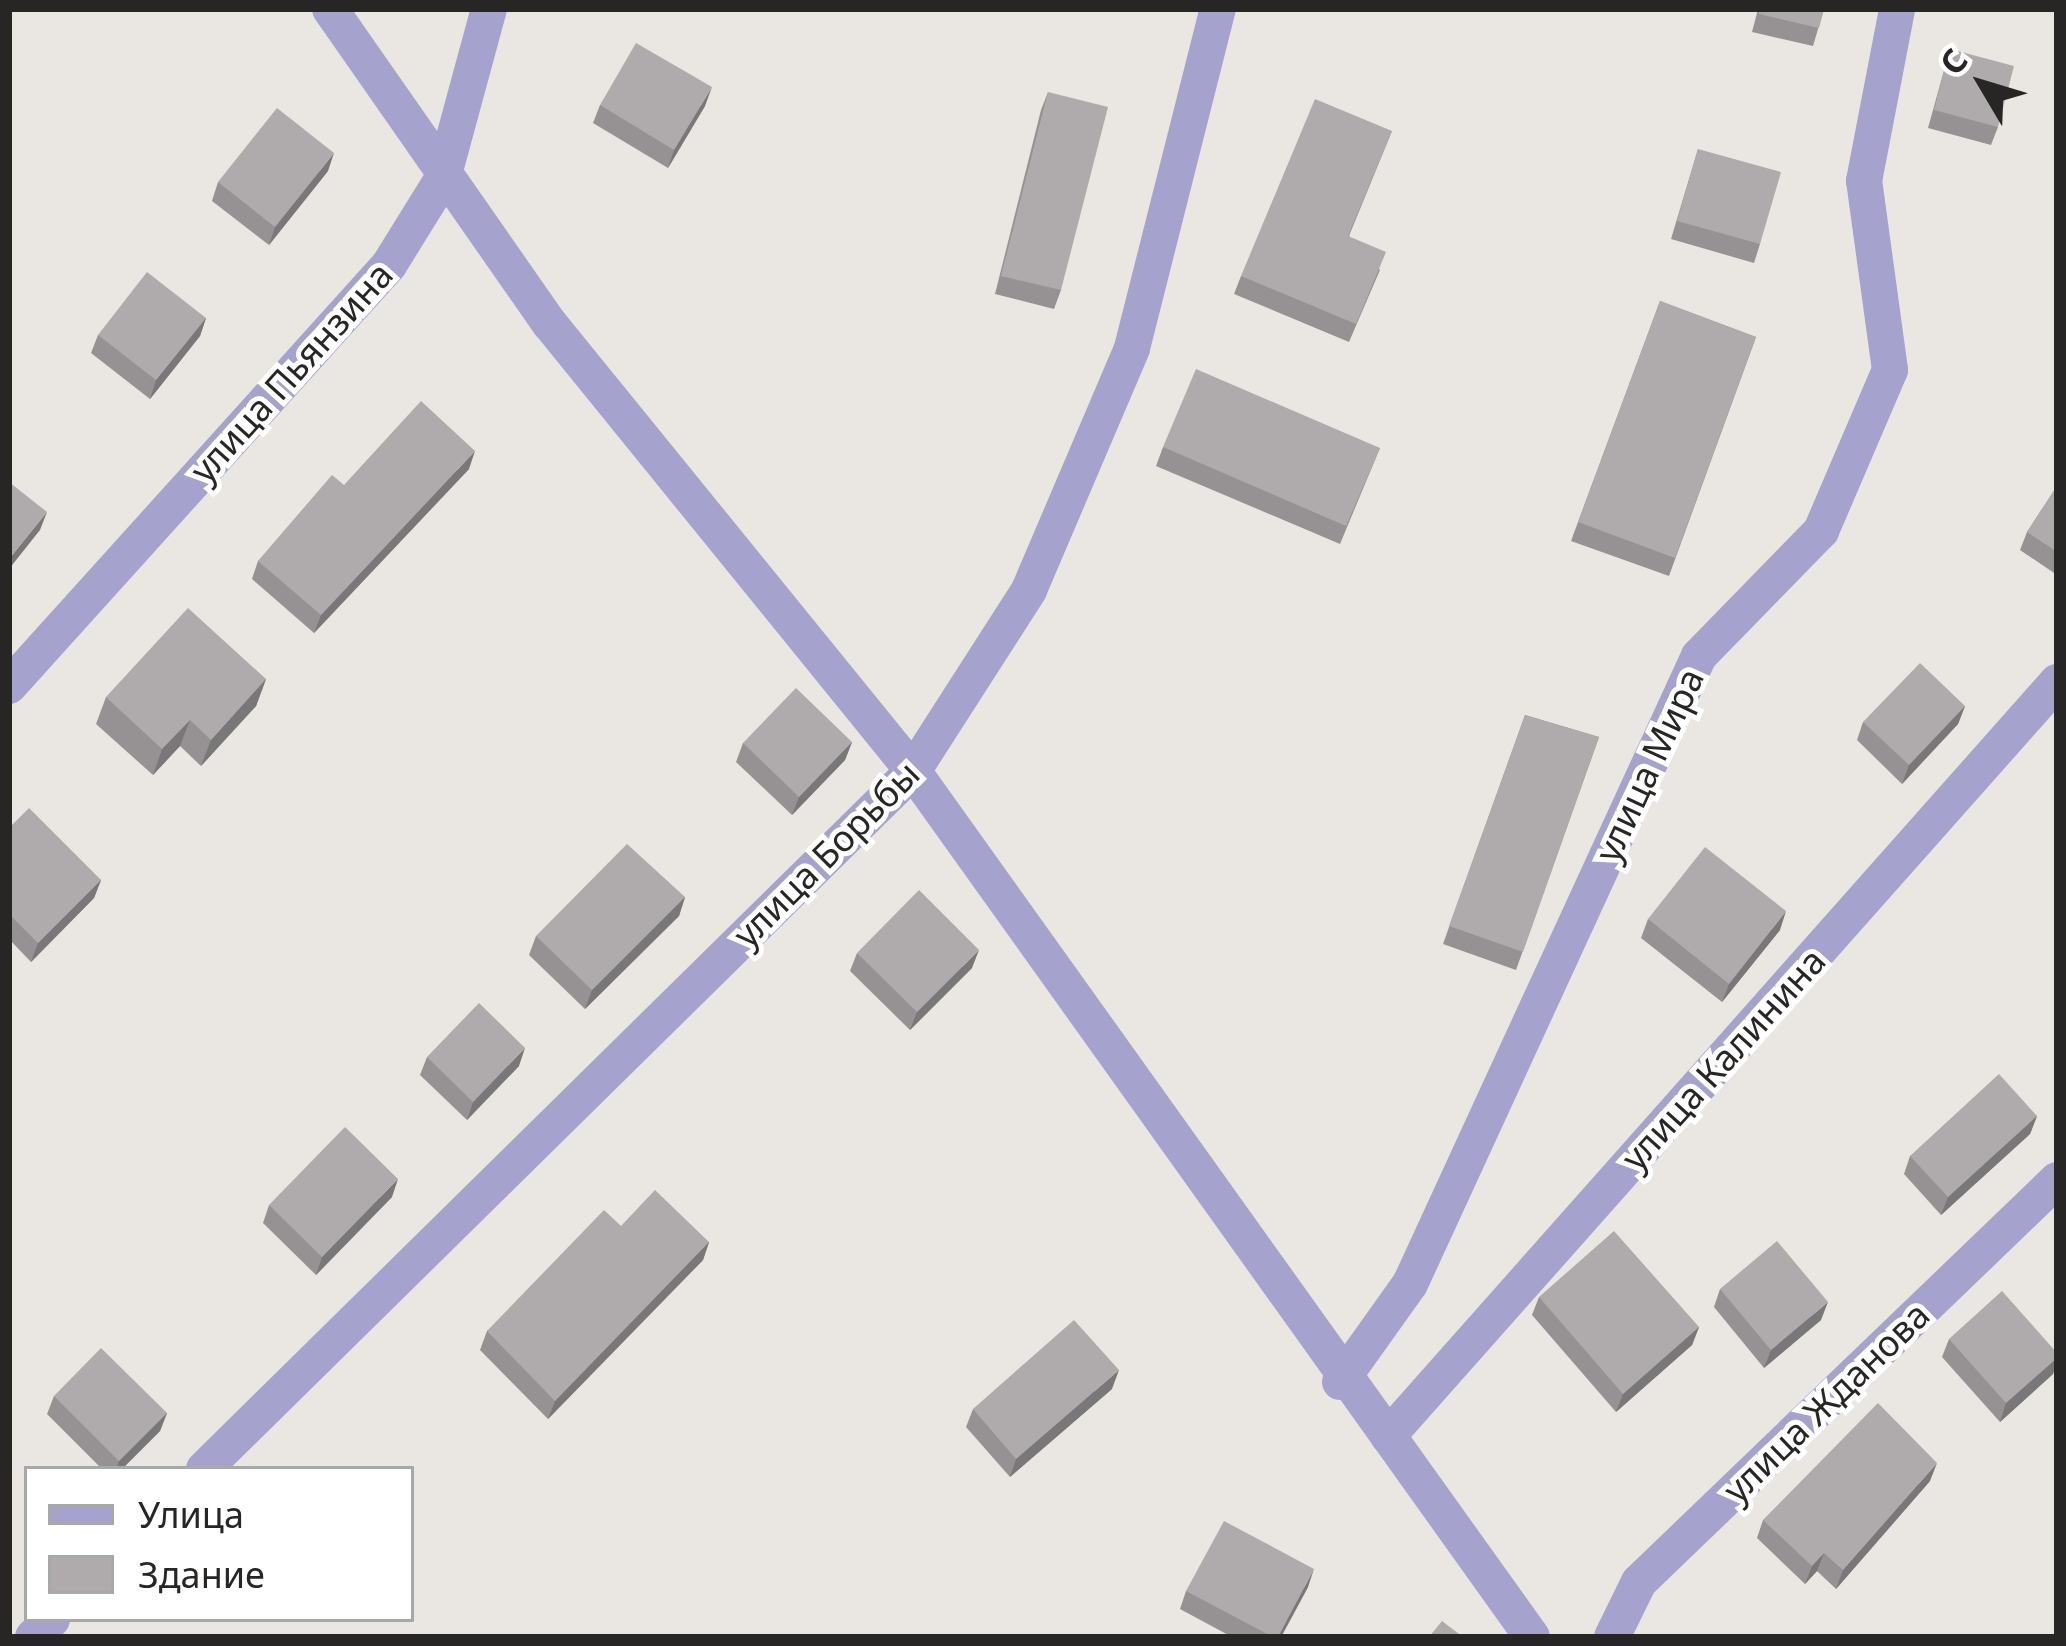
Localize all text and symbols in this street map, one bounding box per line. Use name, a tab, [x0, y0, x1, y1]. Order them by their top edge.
north arrow	[1922, 24, 2042, 144]
text: С	[1929, 39, 1978, 84]
street label: улица Пьянзина	[181, 253, 401, 491]
street label: улица Мира	[1585, 661, 1713, 869]
street label: улица Борьбы	[724, 752, 928, 956]
street label: улица Калинина	[1612, 939, 1834, 1179]
street label: улица Жданова	[1714, 1293, 1938, 1511]
legend	[24, 1466, 414, 1622]
text: Улица	[138, 1490, 244, 1539]
text: Здание	[138, 1550, 265, 1599]

